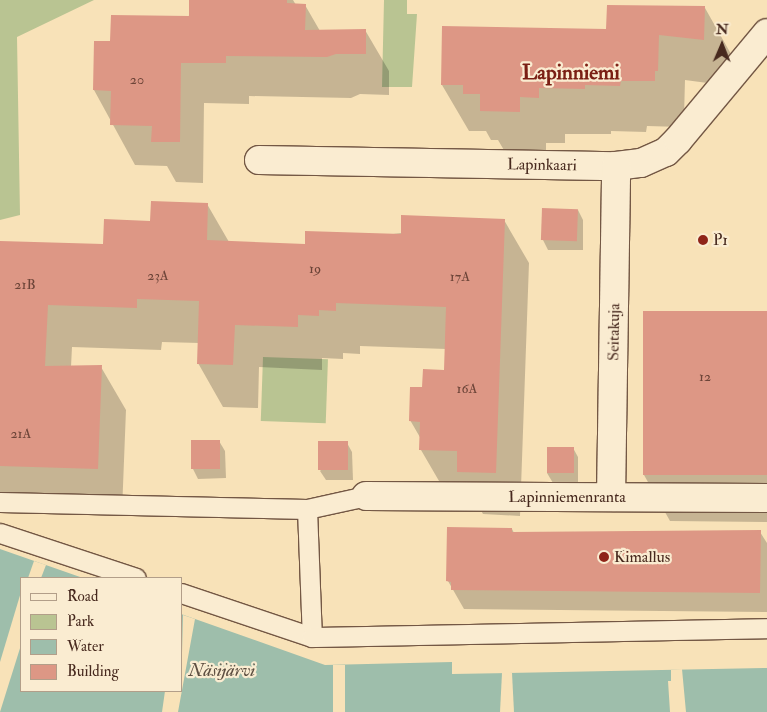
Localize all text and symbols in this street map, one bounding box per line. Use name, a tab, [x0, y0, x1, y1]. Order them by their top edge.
north arrow	[697, 20, 747, 70]
text: N	[716, 21, 729, 38]
district label: Lapinniemi	[522, 60, 620, 86]
house number: 20	[130, 72, 144, 88]
street label: Lapinkaari	[507, 155, 577, 175]
place label: P1	[713, 230, 728, 250]
marker: P1	[697, 234, 709, 246]
house number: 19	[309, 261, 321, 277]
house number: 23A	[147, 268, 169, 284]
house number: 17A	[450, 269, 470, 285]
house number: 21B	[14, 277, 36, 293]
street label: Seitakuja	[604, 303, 624, 361]
house number: 12	[699, 369, 711, 385]
house number: 16A	[457, 381, 477, 397]
house number: 21A	[11, 426, 31, 442]
street label: Lapinniemenranta	[508, 487, 626, 507]
place label: Kimallus	[614, 547, 670, 567]
marker: Kimallus	[598, 551, 610, 563]
legend	[20, 577, 182, 692]
text: Road	[67, 587, 98, 606]
text: Park	[67, 612, 94, 631]
text: Water	[67, 637, 104, 656]
water label: Näsijärvi	[189, 660, 255, 682]
text: Building	[67, 662, 119, 681]

